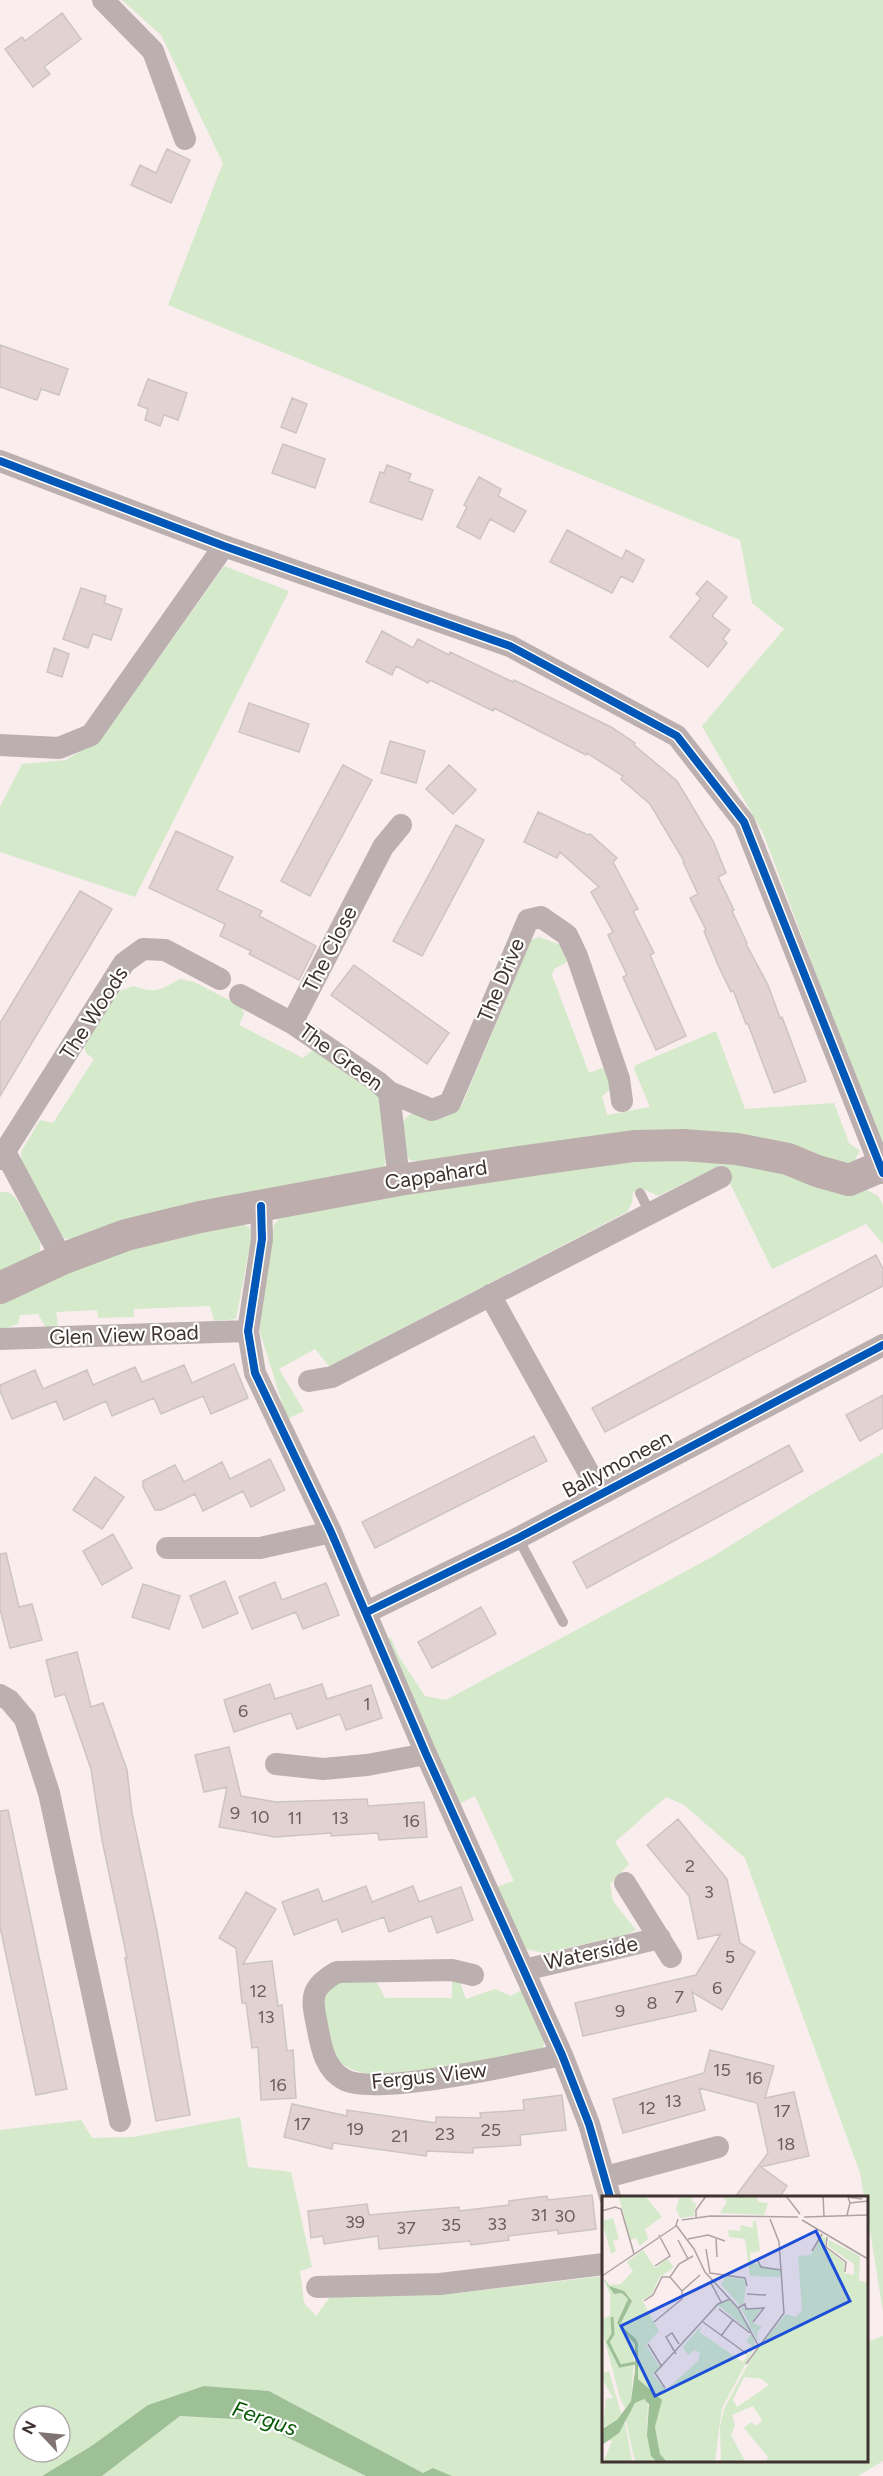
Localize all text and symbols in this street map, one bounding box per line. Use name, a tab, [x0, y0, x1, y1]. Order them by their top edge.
street label: The Close	[297, 902, 362, 996]
street label: The Drive	[472, 934, 529, 1025]
street label: The Woods	[54, 962, 133, 1064]
street label: The Green	[294, 1018, 388, 1095]
street label: Cappahard	[383, 1154, 489, 1195]
street label: Glen View Road	[49, 1319, 199, 1350]
street label: Ballymoneen	[558, 1424, 676, 1503]
house number: 1	[363, 1693, 371, 1715]
house number: 6	[238, 1700, 248, 1722]
house number: 9	[230, 1802, 240, 1824]
house number: 10	[251, 1806, 269, 1828]
house number: 11	[288, 1807, 302, 1829]
house number: 13	[331, 1807, 349, 1829]
house number: 16	[402, 1810, 420, 1832]
house number: 2	[685, 1855, 695, 1877]
house number: 3	[704, 1881, 714, 1903]
street label: Waterside	[542, 1930, 640, 1975]
house number: 5	[725, 1946, 735, 1968]
house number: 6	[712, 1977, 722, 1999]
house number: 12	[249, 1980, 267, 2002]
house number: 7	[674, 1986, 684, 2008]
house number: 8	[646, 1992, 658, 2014]
house number: 9	[615, 2000, 625, 2022]
house number: 13	[257, 2006, 275, 2028]
street label: Fergus View	[370, 2057, 488, 2094]
house number: 15	[713, 2059, 731, 2081]
house number: 16	[745, 2067, 763, 2089]
house number: 16	[269, 2074, 287, 2096]
house number: 13	[664, 2090, 682, 2112]
house number: 12	[638, 2097, 656, 2119]
house number: 17	[773, 2100, 791, 2122]
house number: 17	[293, 2113, 311, 2135]
house number: 19	[346, 2118, 364, 2140]
house number: 25	[481, 2119, 501, 2141]
house number: 23	[435, 2123, 455, 2145]
house number: 21	[391, 2125, 409, 2147]
house number: 18	[777, 2133, 795, 2155]
inset map	[602, 2196, 868, 2461]
house number: 31	[530, 2204, 548, 2226]
house number: 30	[554, 2205, 576, 2227]
house number: 39	[345, 2211, 365, 2233]
house number: 33	[487, 2213, 507, 2235]
house number: 35	[441, 2214, 461, 2236]
house number: 37	[396, 2217, 416, 2239]
water label: Fergus	[229, 2395, 301, 2442]
north arrow	[12, 2404, 72, 2464]
text: N	[18, 2418, 40, 2437]

